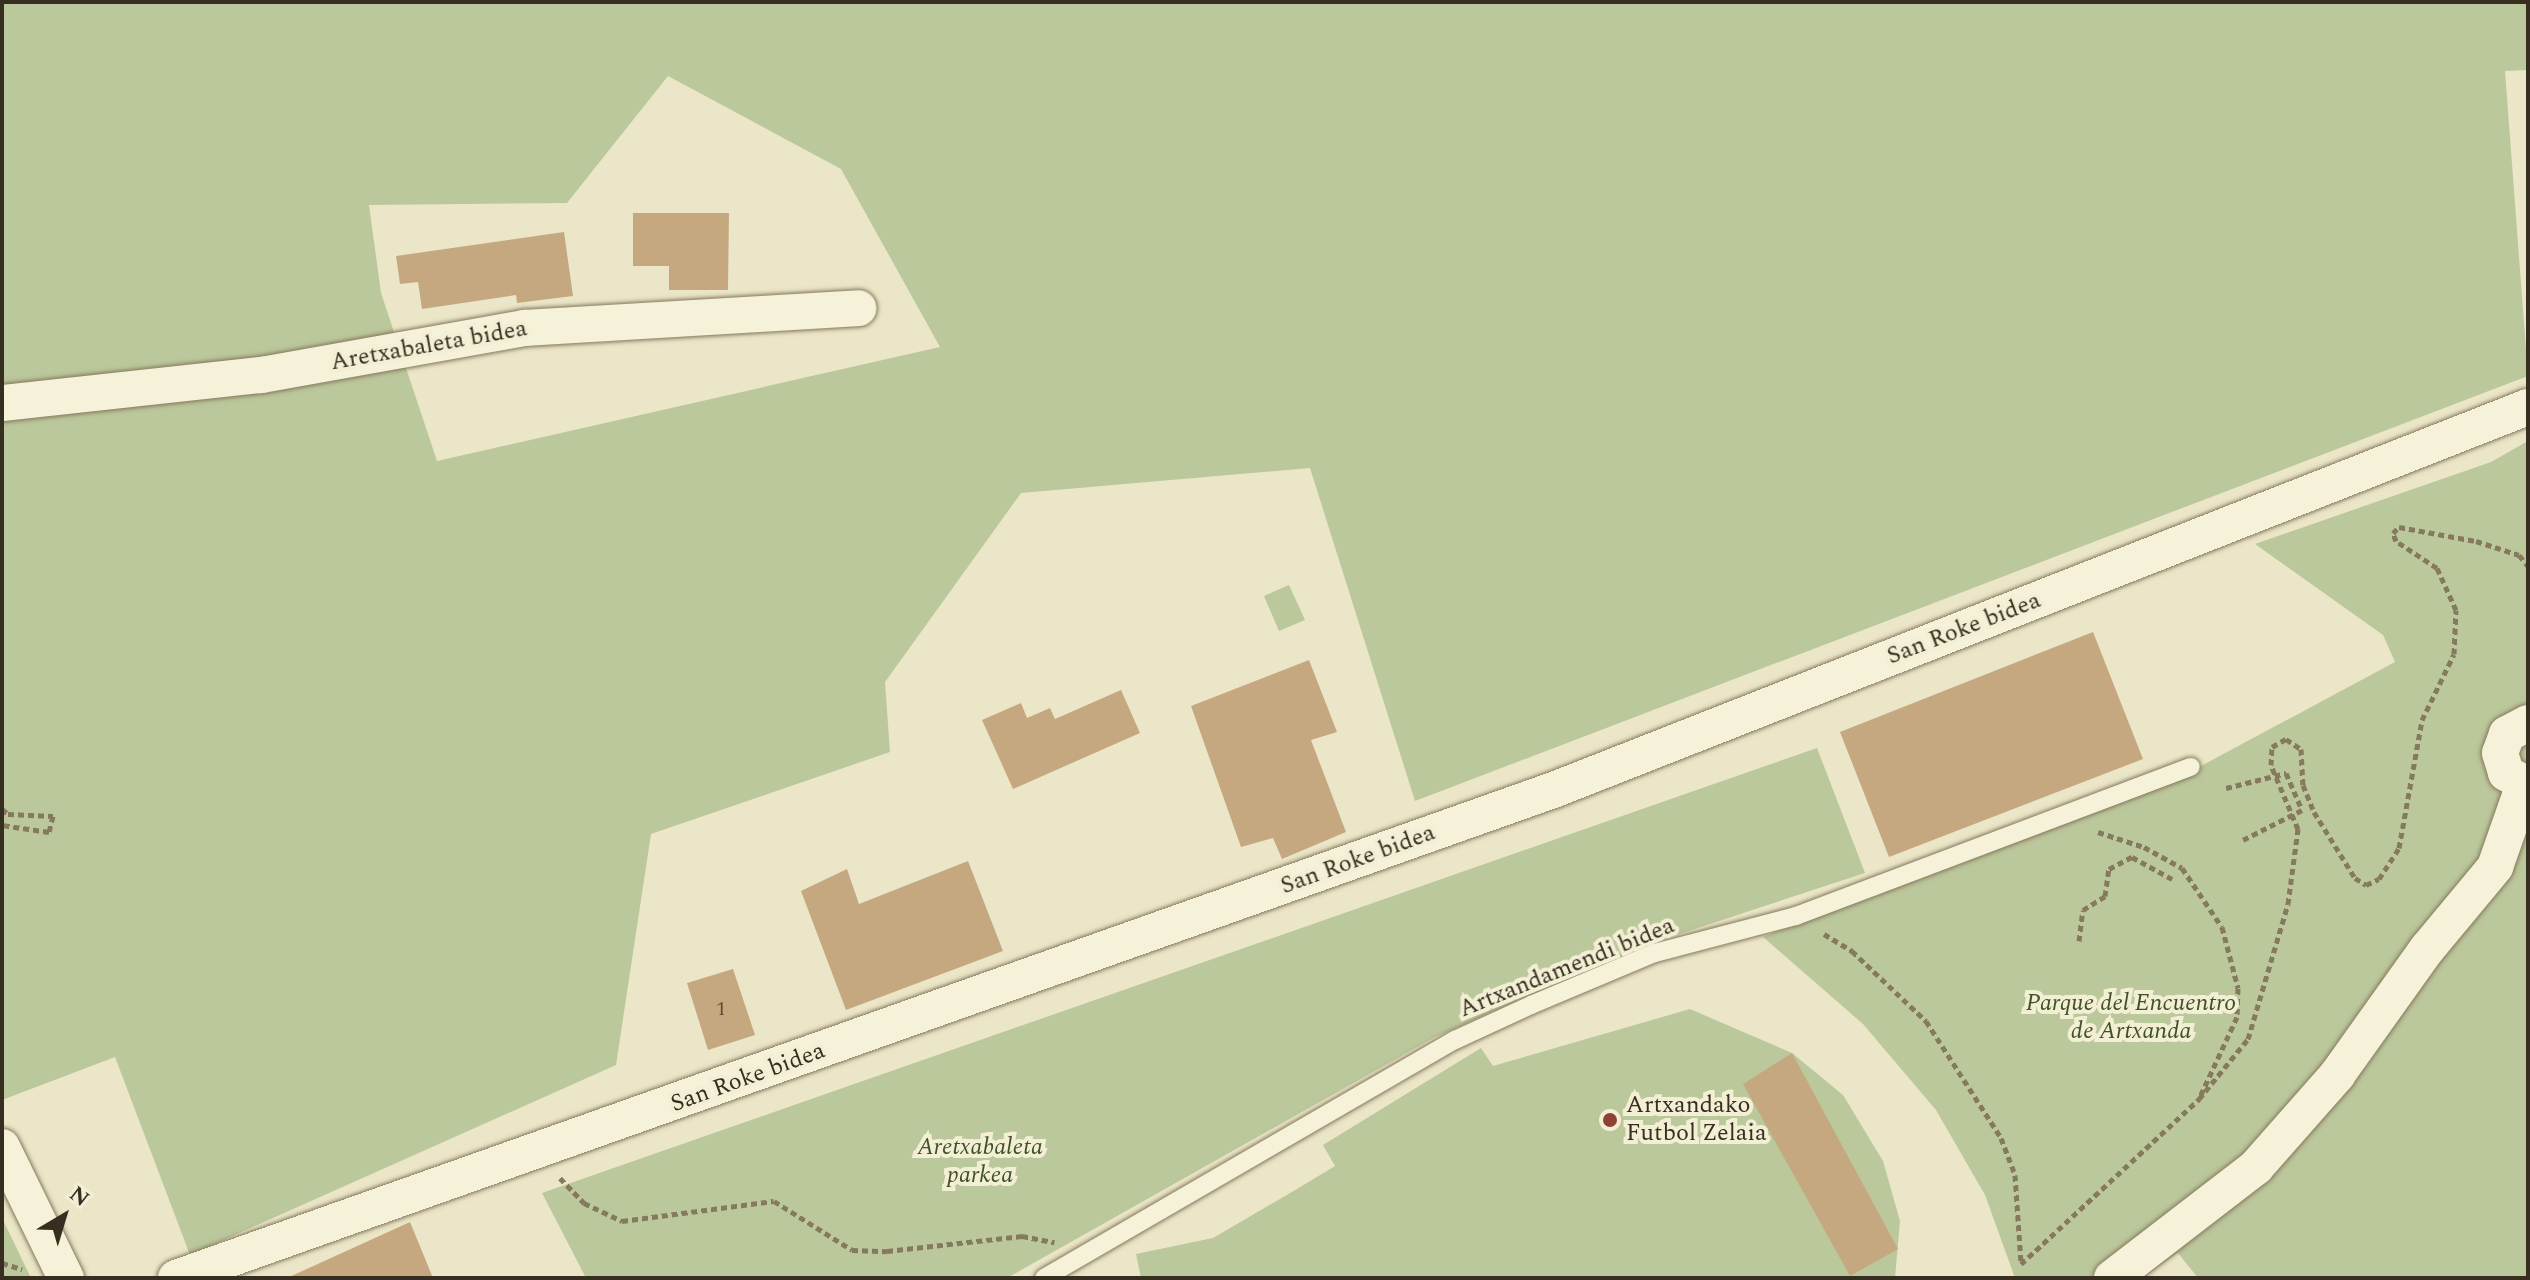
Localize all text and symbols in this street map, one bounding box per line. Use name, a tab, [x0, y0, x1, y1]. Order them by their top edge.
street label: Aretxabaleta bidea	[328, 315, 530, 377]
street label: San Roke bidea	[1883, 587, 2045, 671]
street label: San Roke bidea	[1277, 819, 1439, 901]
street label: Artxandamendi bidea	[1455, 912, 1679, 1024]
park label: Parque del Encuentro de Artxanda	[2026, 990, 2236, 1046]
house number: 1	[716, 997, 726, 1021]
street label: San Roke bidea	[667, 1037, 829, 1119]
place label: Artxandako Futbol Zelaia	[1626, 1092, 1767, 1148]
marker: Artxandako Futbol Zelaia	[1601, 1111, 1619, 1129]
park label: Aretxabaleta parkea	[917, 1134, 1043, 1190]
north arrow	[24, 1176, 104, 1256]
text: N	[62, 1178, 96, 1215]

